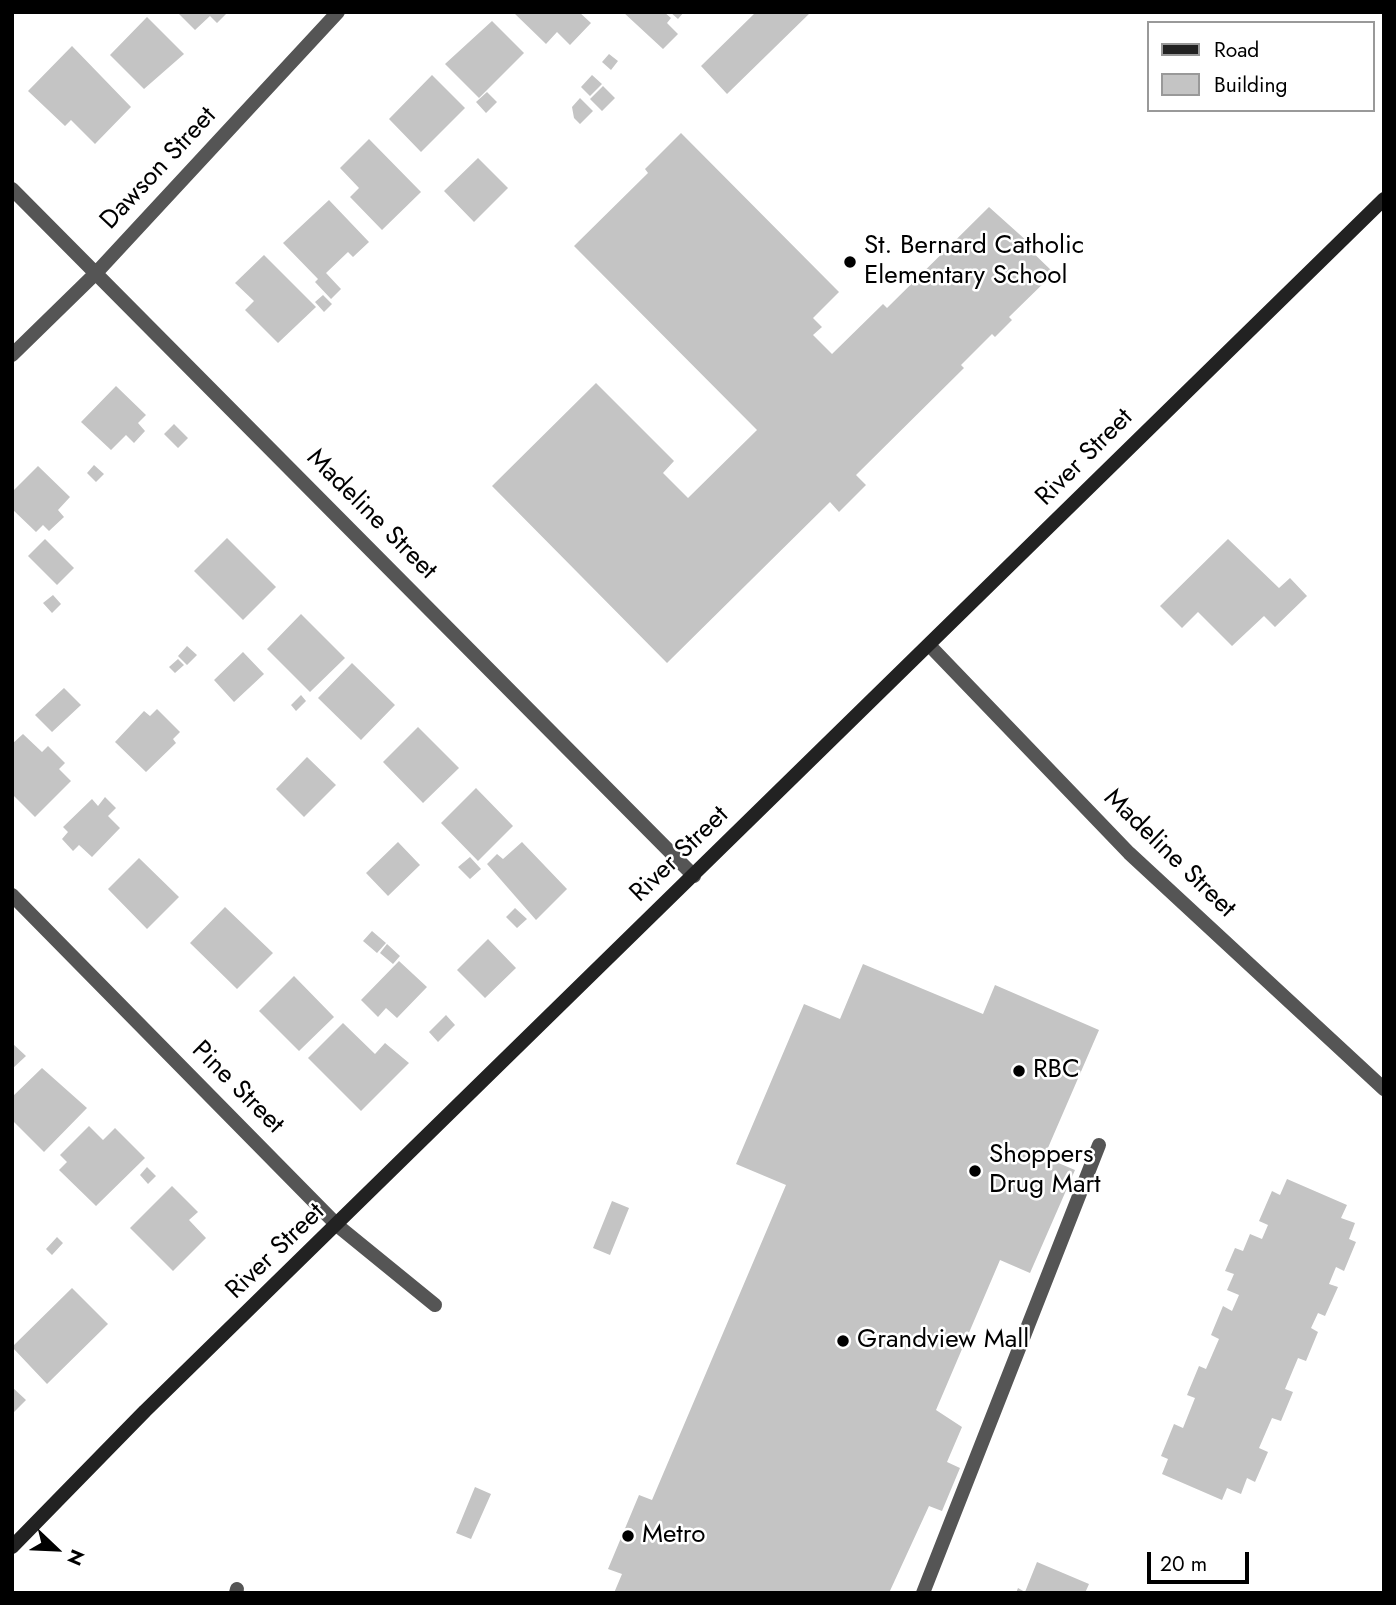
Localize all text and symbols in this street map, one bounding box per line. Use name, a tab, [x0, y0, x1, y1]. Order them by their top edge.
legend	[1148, 21, 1375, 112]
text: Road	[1214, 35, 1259, 65]
text: Building	[1214, 70, 1287, 100]
street label: Dawson Street	[94, 101, 224, 237]
place label: St. Bernard Catholic Elementary School	[864, 231, 1084, 292]
marker: St. Bernard Catholic Elementary School	[842, 254, 858, 270]
street label: River Street	[1030, 403, 1140, 513]
street label: Madeline Street	[299, 443, 443, 587]
street label: Madeline Street	[1097, 783, 1241, 925]
street label: River Street	[624, 801, 736, 909]
street label: Pine Street	[184, 1035, 290, 1141]
place label: RBC	[1033, 1055, 1080, 1087]
marker: RBC	[1011, 1063, 1027, 1079]
place label: Shoppers Drug Mart	[989, 1140, 1101, 1202]
marker: Shoppers Drug Mart	[967, 1163, 983, 1179]
street label: River Street	[220, 1198, 332, 1306]
place label: Grandview Mall	[857, 1325, 1029, 1357]
marker: Grandview Mall	[835, 1333, 851, 1349]
north arrow	[21, 1514, 91, 1584]
place label: Metro	[642, 1520, 705, 1552]
marker: Metro	[620, 1528, 636, 1544]
scale bar	[1151, 1538, 1252, 1582]
text: N	[60, 1545, 91, 1570]
text: 20 m	[1160, 1549, 1207, 1579]

